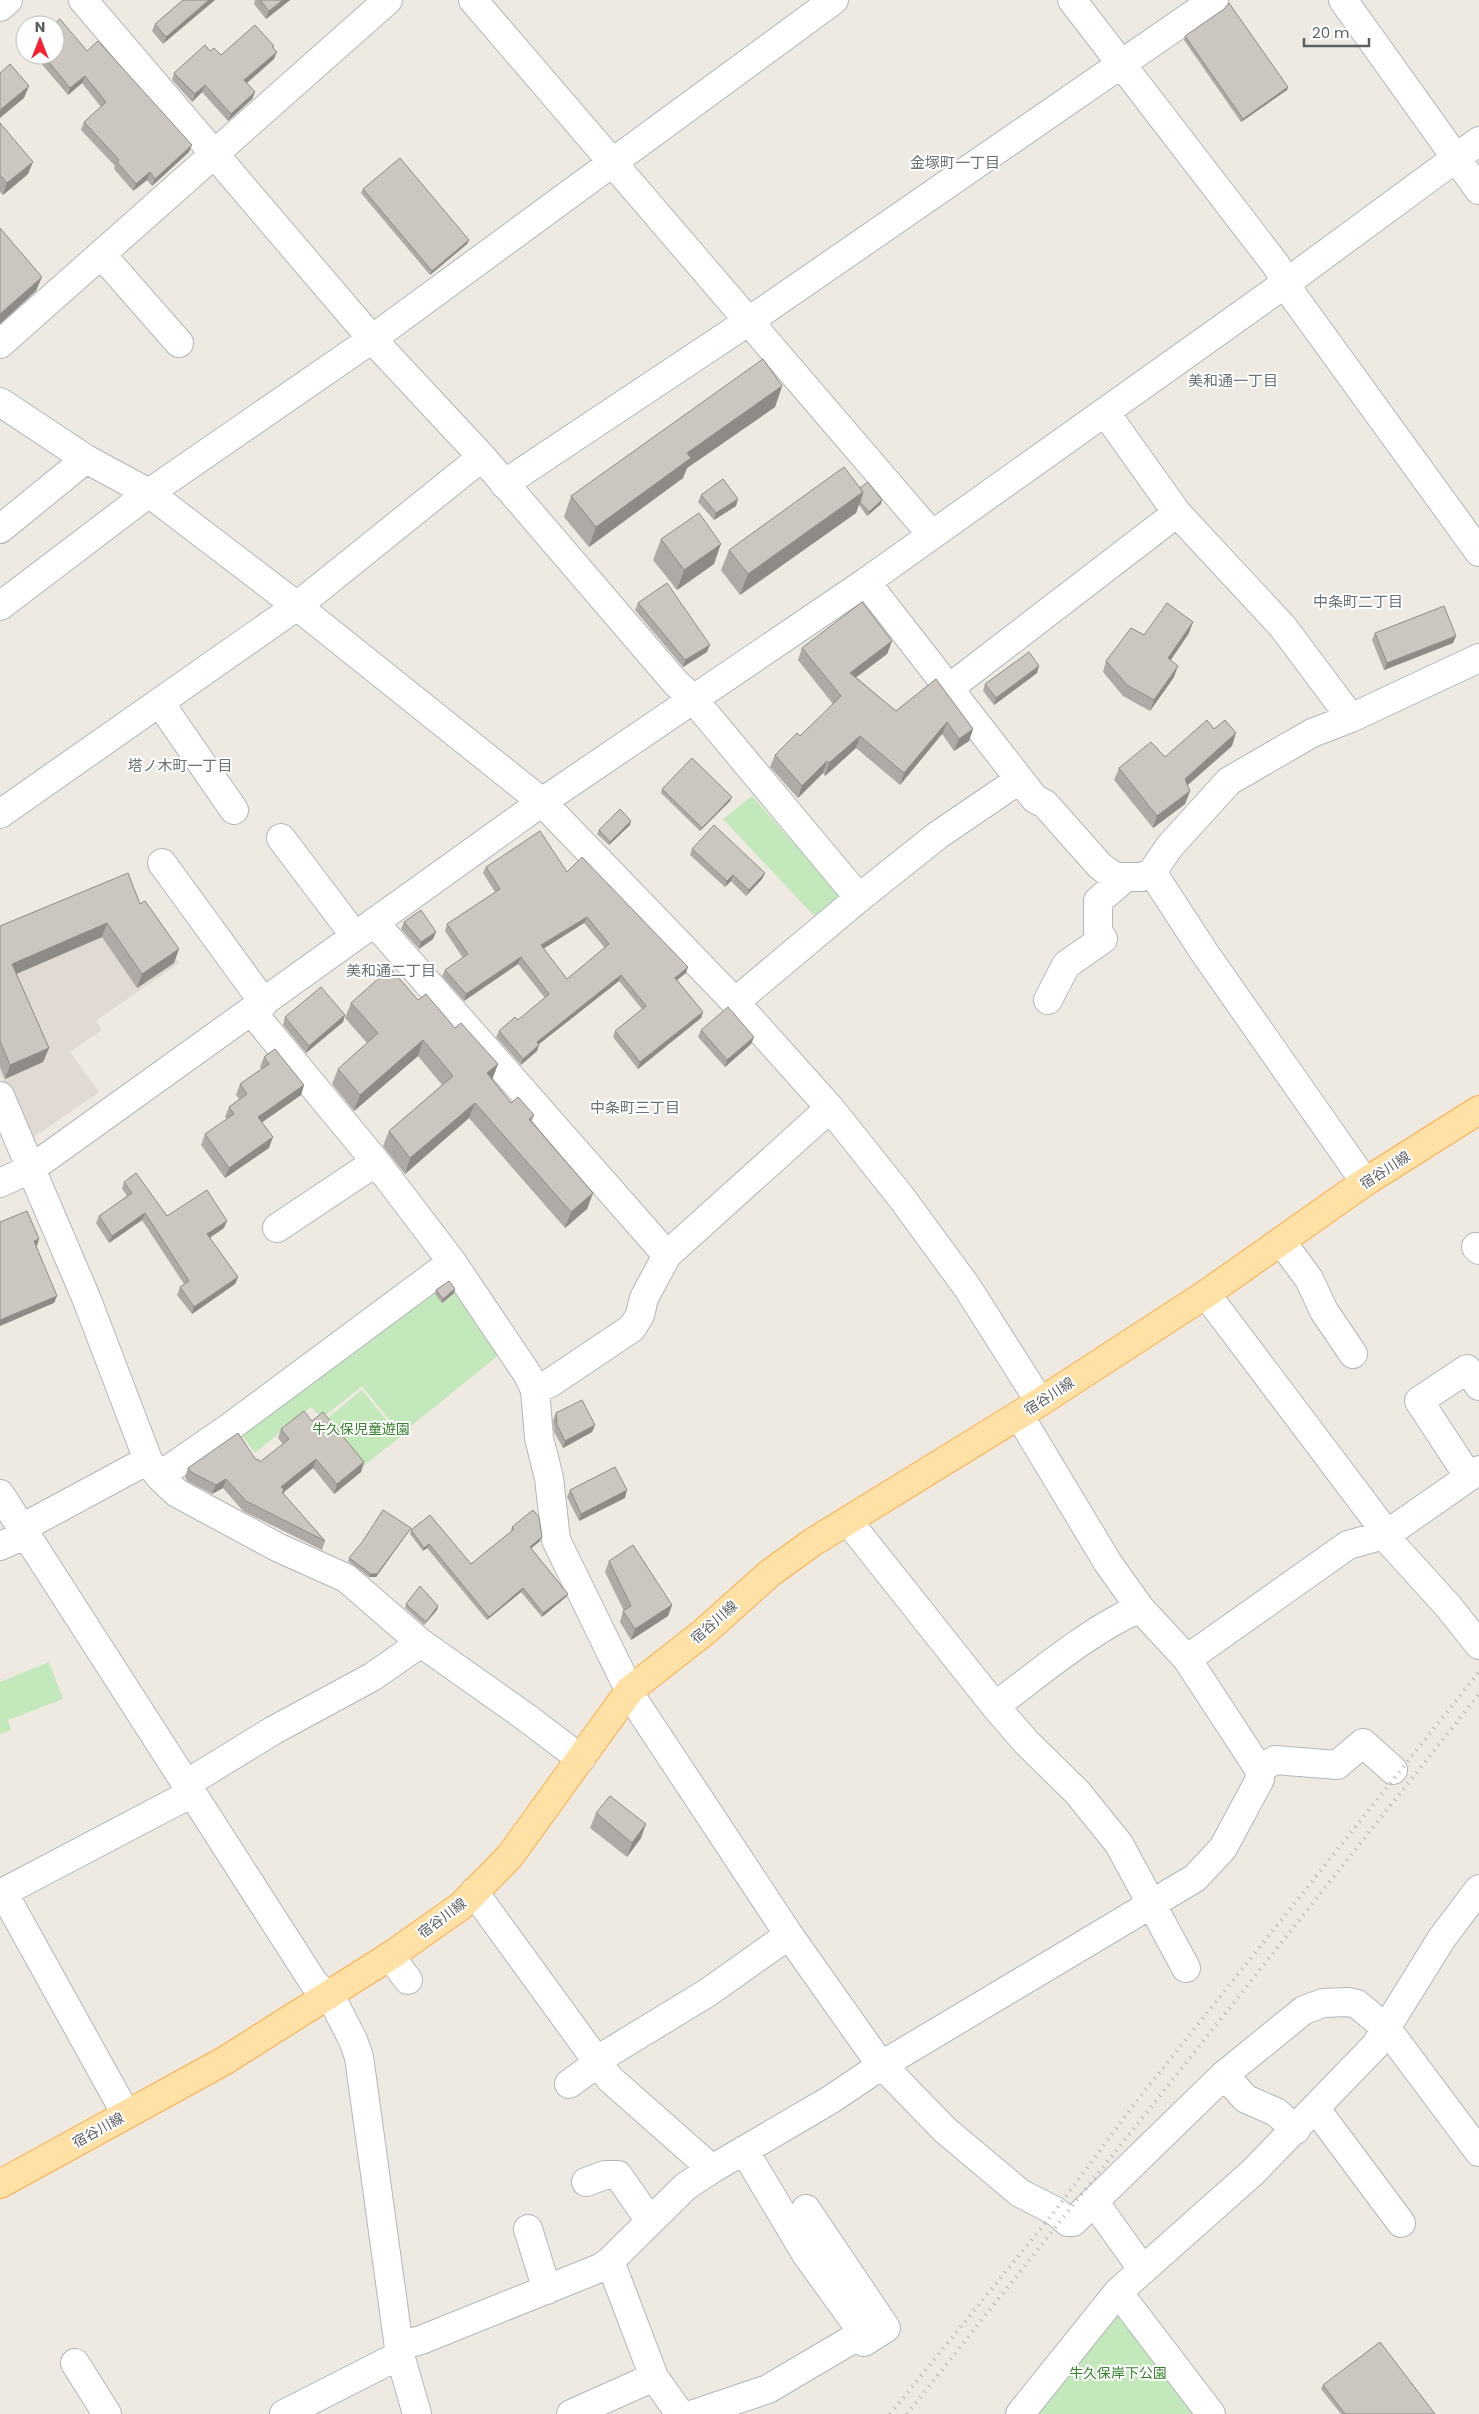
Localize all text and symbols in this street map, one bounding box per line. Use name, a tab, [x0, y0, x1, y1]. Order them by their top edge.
north arrow	[15, 15, 65, 65]
scale bar	[1304, 15, 1369, 47]
text: N	[35, 17, 45, 37]
text: 20 m	[1312, 22, 1350, 43]
district label: 金塚町一丁目	[910, 152, 1000, 173]
district label: 美和通一丁目	[1188, 370, 1278, 391]
district label: 中条町二丁目	[1313, 591, 1403, 612]
district label: 塔ノ木町一丁目	[127, 755, 233, 776]
district label: 美和通二丁目	[346, 960, 436, 981]
district label: 中条町三丁目	[590, 1097, 680, 1118]
street label: 宿谷川線	[1356, 1146, 1414, 1194]
street label: 宿谷川線	[1020, 1372, 1078, 1420]
park label: 牛久保児童遊園	[312, 1419, 410, 1439]
street label: 宿谷川線	[686, 1596, 742, 1648]
street label: 宿谷川線	[414, 1893, 470, 1943]
street label: 宿谷川線	[69, 2108, 127, 2152]
park label: 牛久保岸下公園	[1069, 2363, 1167, 2383]

